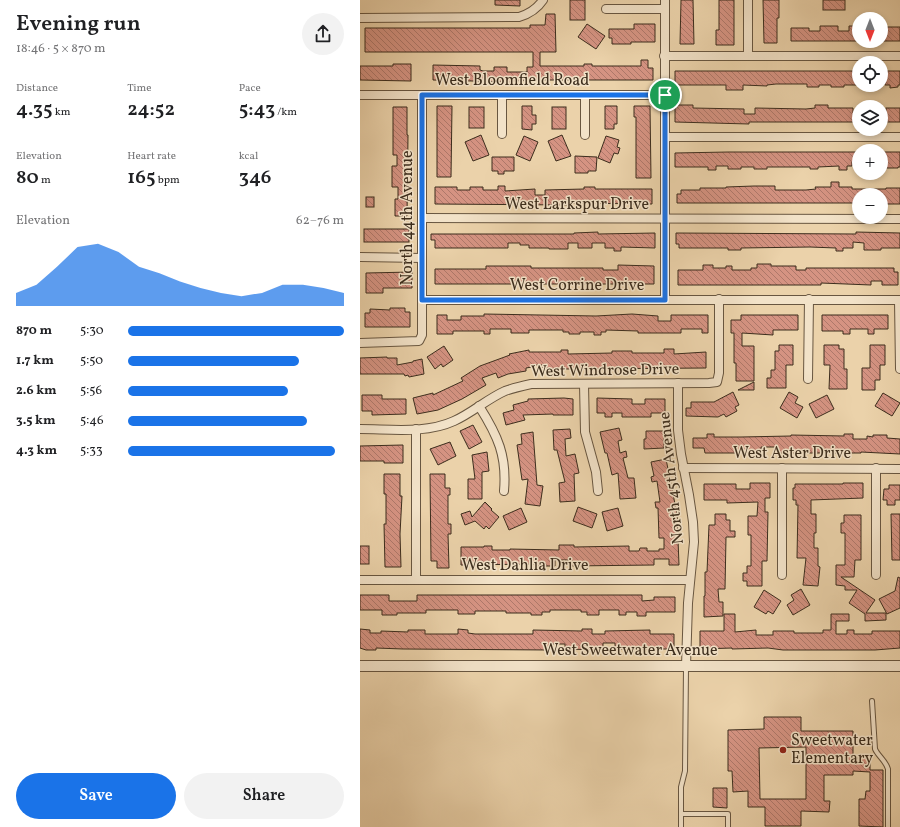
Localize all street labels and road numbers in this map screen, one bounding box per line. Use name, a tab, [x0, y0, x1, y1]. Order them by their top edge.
street label: West Bloomfield Road	[435, 70, 589, 92]
street label: North 44th Avenue	[397, 150, 419, 286]
street label: West Larkspur Drive	[505, 194, 649, 216]
street label: West Corrine Drive	[510, 275, 644, 297]
street label: West Windrose Drive	[531, 359, 679, 383]
street label: North 45th Avenue	[654, 411, 690, 545]
street label: West Aster Drive	[733, 443, 851, 465]
street label: West Dahlia Drive	[461, 555, 589, 577]
street label: West Sweetwater Avenue	[542, 640, 718, 662]

